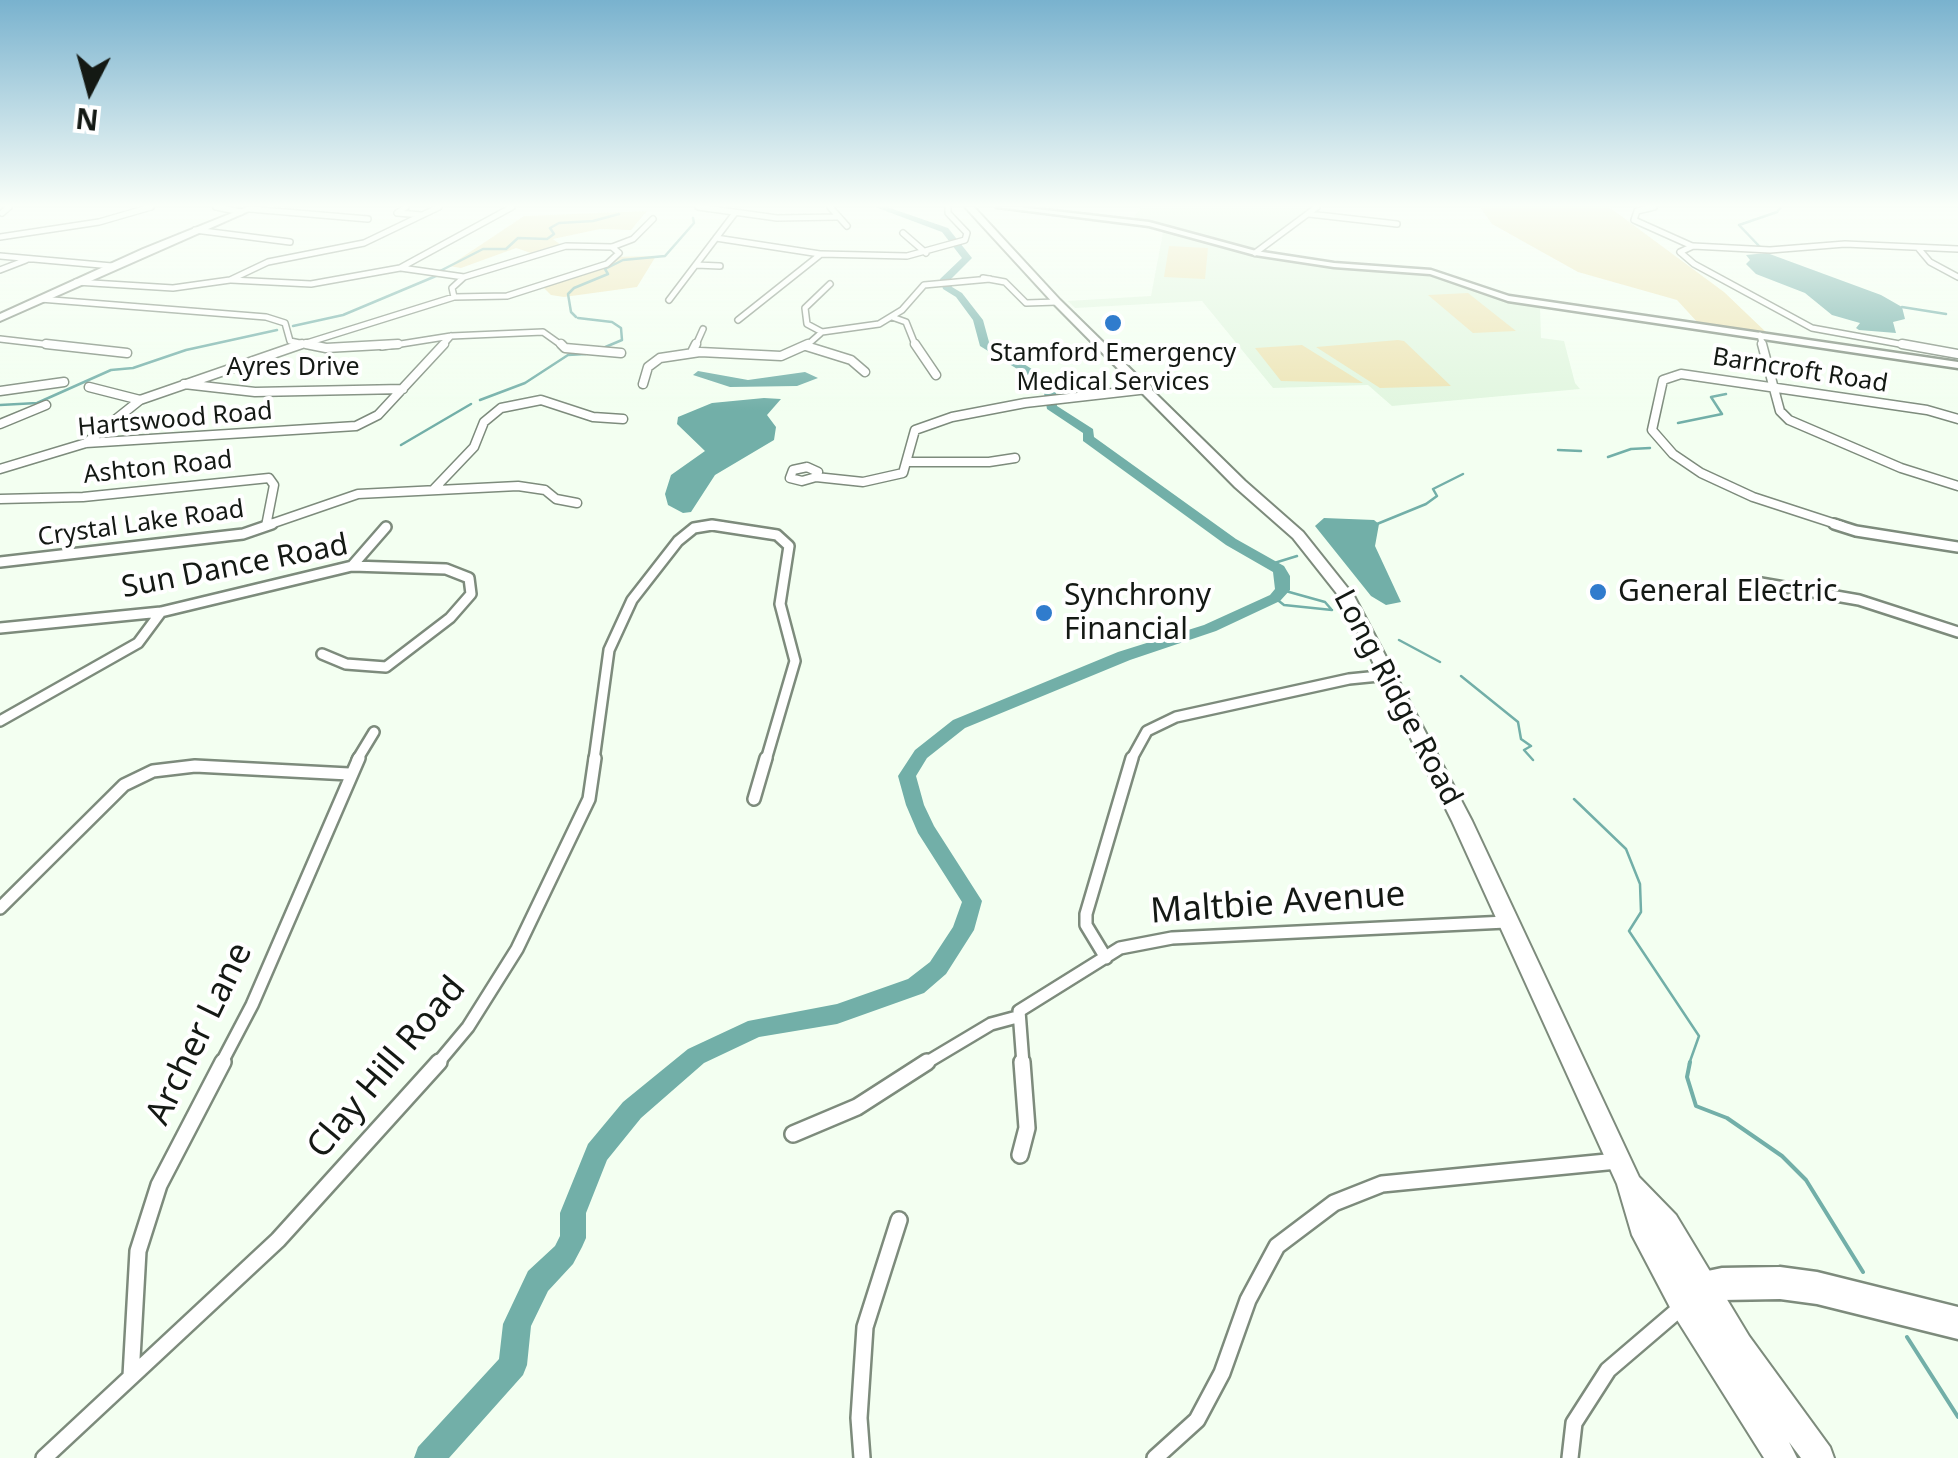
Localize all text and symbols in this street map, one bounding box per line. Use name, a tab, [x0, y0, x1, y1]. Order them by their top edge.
north arrow	[40, 40, 140, 140]
text: N	[74, 100, 100, 140]
marker: Stamford Emergency Medical Services	[1102, 312, 1124, 334]
place label: Stamford Emergency Medical Services	[990, 339, 1236, 398]
street label: Barncroft Road	[1710, 342, 1890, 400]
street label: Ayres Drive	[227, 353, 359, 383]
street label: Hartswood Road	[76, 397, 274, 443]
street label: Ashton Road	[82, 445, 234, 491]
street label: Crystal Lake Road	[36, 495, 246, 553]
street label: Sun Dance Road	[119, 527, 351, 607]
place label: General Electric	[1618, 574, 1837, 610]
place label: Synchrony Financial	[1064, 578, 1211, 648]
marker: General Electric	[1587, 581, 1609, 603]
street label: Long Ridge Road	[1325, 584, 1469, 812]
marker: Synchrony Financial	[1033, 602, 1055, 624]
street label: Maltbie Avenue	[1149, 874, 1407, 934]
street label: Archer Lane	[138, 936, 262, 1132]
street label: Clay Hill Road	[299, 969, 475, 1167]

